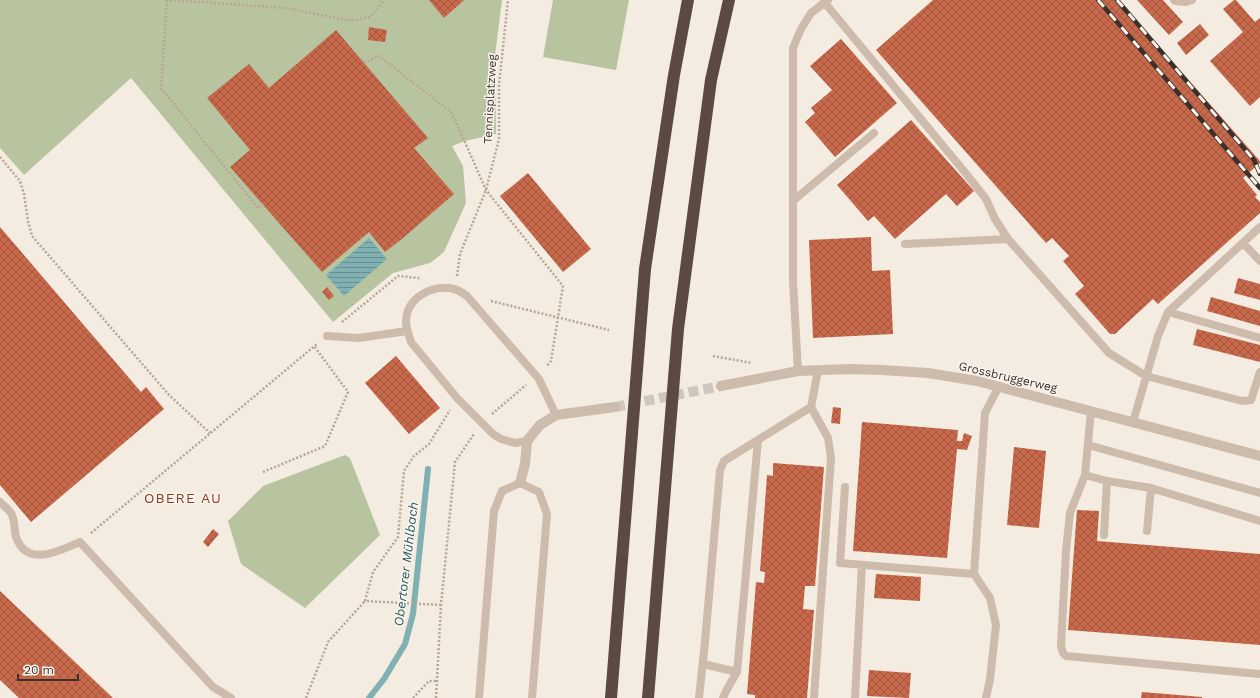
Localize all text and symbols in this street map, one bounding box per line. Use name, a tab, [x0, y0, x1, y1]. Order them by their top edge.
street label: Tennisplatzweg	[481, 53, 499, 144]
street label: Grossbruggerweg	[957, 359, 1059, 395]
district label: OBERE AU	[144, 490, 222, 506]
water label: Obertorer Mühlbach	[391, 501, 421, 627]
scale bar	[18, 656, 78, 682]
text: 20 m	[24, 663, 54, 677]

